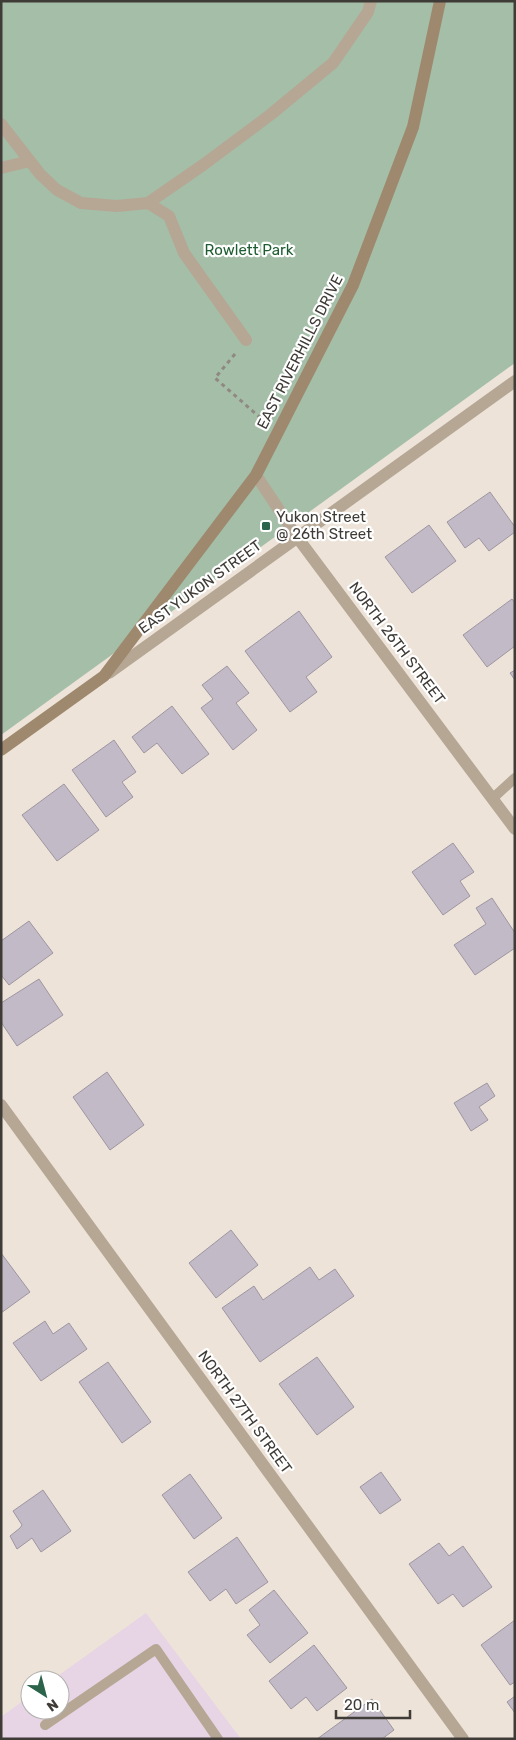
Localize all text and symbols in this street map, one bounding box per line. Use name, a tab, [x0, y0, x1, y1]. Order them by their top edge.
park label: Rowlett Park	[205, 241, 294, 259]
street label: EAST RIVERHILLS DRIVE	[253, 272, 347, 432]
place label: Yukon Street @ 26th Street	[276, 508, 372, 543]
marker: Yukon Street @ 26th Street	[260, 520, 272, 532]
street label: EAST YUKON STREET	[135, 536, 265, 638]
street label: NORTH 26TH STREET	[345, 578, 449, 708]
street label: NORTH 27TH STREET	[194, 1347, 296, 1477]
north arrow	[20, 1670, 70, 1720]
scale bar	[336, 1688, 410, 1720]
text: N	[43, 1695, 61, 1715]
text: 20 m	[344, 1696, 379, 1714]

